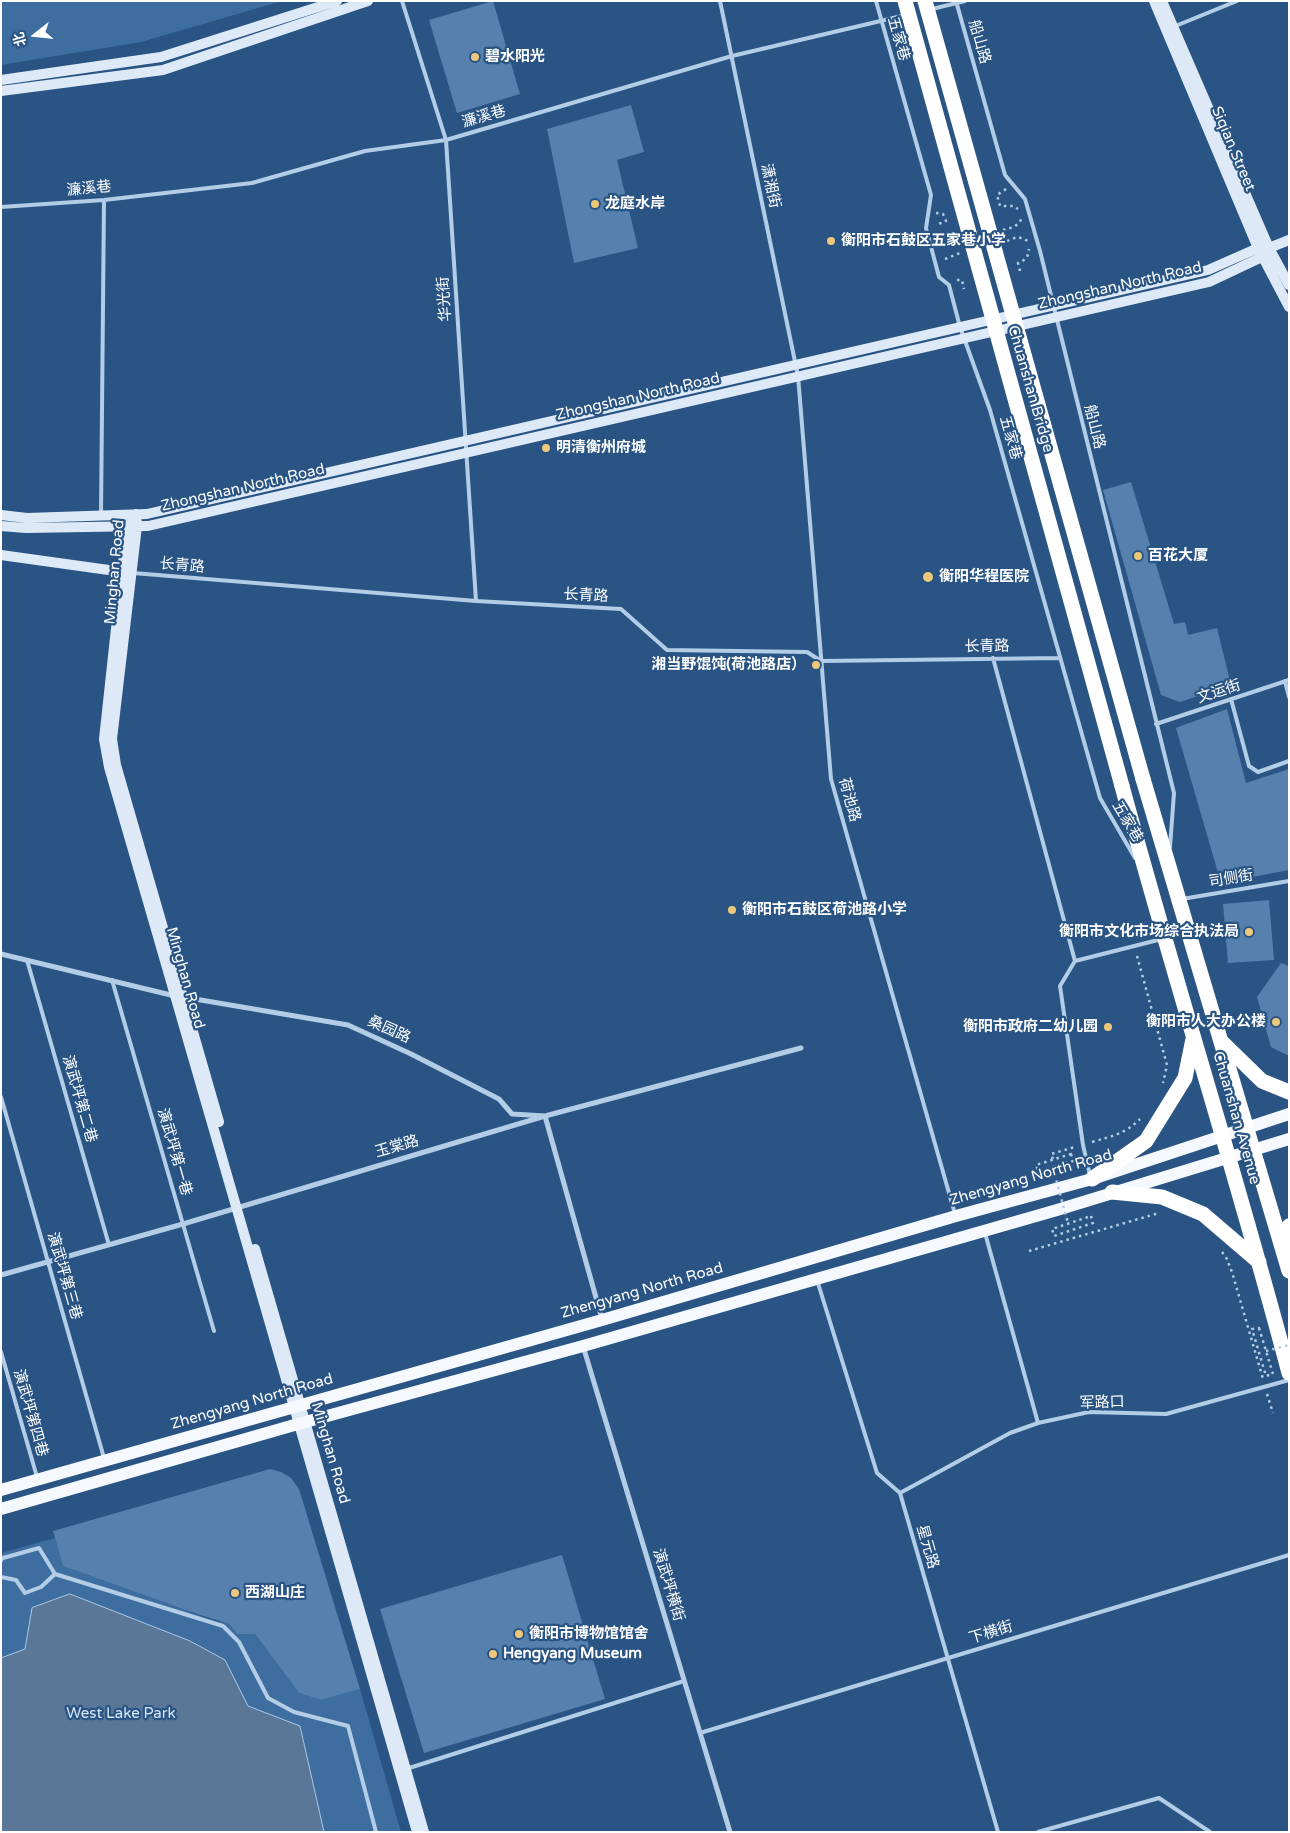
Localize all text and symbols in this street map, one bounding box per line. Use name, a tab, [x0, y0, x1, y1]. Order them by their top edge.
north arrow	[10, 10, 60, 60]
street label: 五家巷	[883, 15, 913, 63]
street label: 船山路	[964, 18, 994, 66]
text: 北	[10, 30, 30, 48]
place label: 碧水阳光	[485, 48, 545, 66]
marker: 碧水阳光	[469, 51, 481, 63]
street label: 濂溪巷	[460, 102, 508, 132]
street label: Siqian Street	[1207, 104, 1259, 194]
street label: 潇湘街	[757, 162, 783, 210]
street label: 濂溪巷	[66, 178, 112, 200]
place label: 龙庭水岸	[605, 195, 665, 213]
marker: 龙庭水岸	[589, 198, 601, 210]
place label: 衡阳市石鼓区五家巷小学	[841, 232, 1006, 250]
marker: 衡阳市石鼓区五家巷小学	[825, 235, 837, 247]
street label: Zhongshan North Road	[1036, 258, 1204, 314]
street label: 华光街	[434, 276, 456, 322]
street label: Chuanshan Bridge	[1003, 323, 1057, 455]
street label: Zhongshan North Road	[554, 369, 722, 425]
street label: 船山路	[1080, 403, 1108, 451]
street label: 五家巷	[995, 414, 1025, 462]
place label: 明清衡州府城	[556, 439, 646, 457]
marker: 明清衡州府城	[540, 442, 552, 454]
street label: Zhongshan North Road	[159, 460, 327, 516]
street label: Minghan Road	[101, 519, 129, 625]
place label: 百花大厦	[1148, 547, 1208, 565]
marker: 百花大厦	[1132, 550, 1144, 562]
street label: 长青路	[159, 555, 205, 577]
place label: 衡阳华程医院	[939, 568, 1029, 586]
marker: 衡阳华程医院	[921, 570, 935, 584]
street label: 长青路	[563, 586, 609, 606]
street label: 长青路	[964, 638, 1010, 656]
place label: 湘当野馄饨(荷池路店）	[651, 656, 806, 674]
marker: 湘当野馄饨(荷池路店）	[810, 659, 822, 671]
street label: 文运街	[1195, 676, 1243, 708]
street label: 荷池路	[834, 776, 864, 824]
street label: 五家巷	[1108, 798, 1146, 846]
street label: 司侧街	[1207, 867, 1255, 891]
place label: 衡阳市石鼓区荷池路小学	[742, 901, 907, 919]
marker: 衡阳市石鼓区荷池路小学	[726, 904, 738, 916]
place label: 衡阳市文化市场综合执法局	[1059, 923, 1239, 941]
street label: Minghan Road	[162, 925, 208, 1031]
marker: 衡阳市文化市场综合执法局	[1243, 926, 1255, 938]
street label: 桑园路	[365, 1013, 413, 1047]
place label: 衡阳市人大办公楼	[1146, 1013, 1266, 1031]
marker: 衡阳市人大办公楼	[1270, 1016, 1282, 1028]
place label: 衡阳市政府二幼儿园	[963, 1018, 1098, 1036]
marker: 衡阳市政府二幼儿园	[1102, 1021, 1114, 1033]
street label: Chuanshan Avenue	[1208, 1049, 1264, 1187]
street label: 演武坪第二巷	[58, 1053, 100, 1145]
street label: 演武坪第一巷	[153, 1106, 195, 1198]
street label: 玉棠路	[373, 1132, 421, 1162]
street label: Zhengyang North Road	[948, 1146, 1114, 1210]
street label: 演武坪第三巷	[43, 1230, 85, 1322]
street label: Zhengyang North Road	[559, 1259, 725, 1323]
street label: 演武坪第四巷	[9, 1367, 51, 1459]
street label: Zhengyang North Road	[169, 1370, 335, 1434]
street label: 军路口	[1079, 1393, 1125, 1413]
street label: Minghan Road	[307, 1400, 353, 1506]
street label: 星元路	[912, 1523, 942, 1571]
street label: 演武坪横街	[648, 1547, 688, 1623]
place label: 西湖山庄	[245, 1584, 305, 1602]
marker: 西湖山庄	[229, 1587, 241, 1599]
street label: 下横街	[967, 1618, 1015, 1648]
place label: 衡阳市博物馆馆舍	[529, 1625, 649, 1643]
marker: 衡阳市博物馆馆舍	[513, 1628, 525, 1640]
place label: Hengyang Museum	[503, 1645, 642, 1663]
marker: Hengyang Museum	[487, 1648, 499, 1660]
park label: West Lake Park	[66, 1705, 176, 1723]

